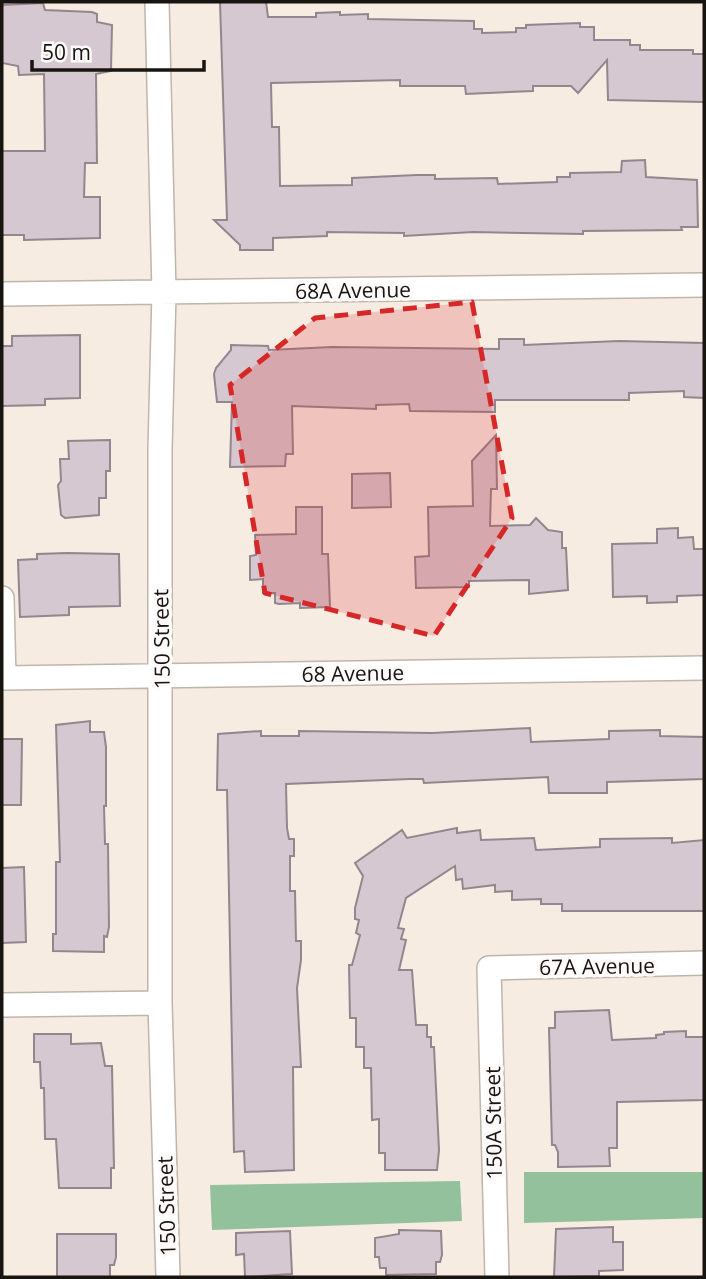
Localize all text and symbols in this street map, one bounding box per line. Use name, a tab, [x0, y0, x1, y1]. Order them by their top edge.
scale bar	[32, 28, 203, 72]
text: 50 m	[42, 38, 91, 66]
street label: 68A Avenue	[295, 275, 411, 305]
street label: 150 Street	[146, 589, 176, 689]
street label: 68 Avenue	[301, 658, 405, 688]
street label: 67A Avenue	[539, 951, 655, 981]
street label: 150A Street	[478, 1066, 508, 1180]
street label: 150 Street	[150, 1155, 182, 1257]

